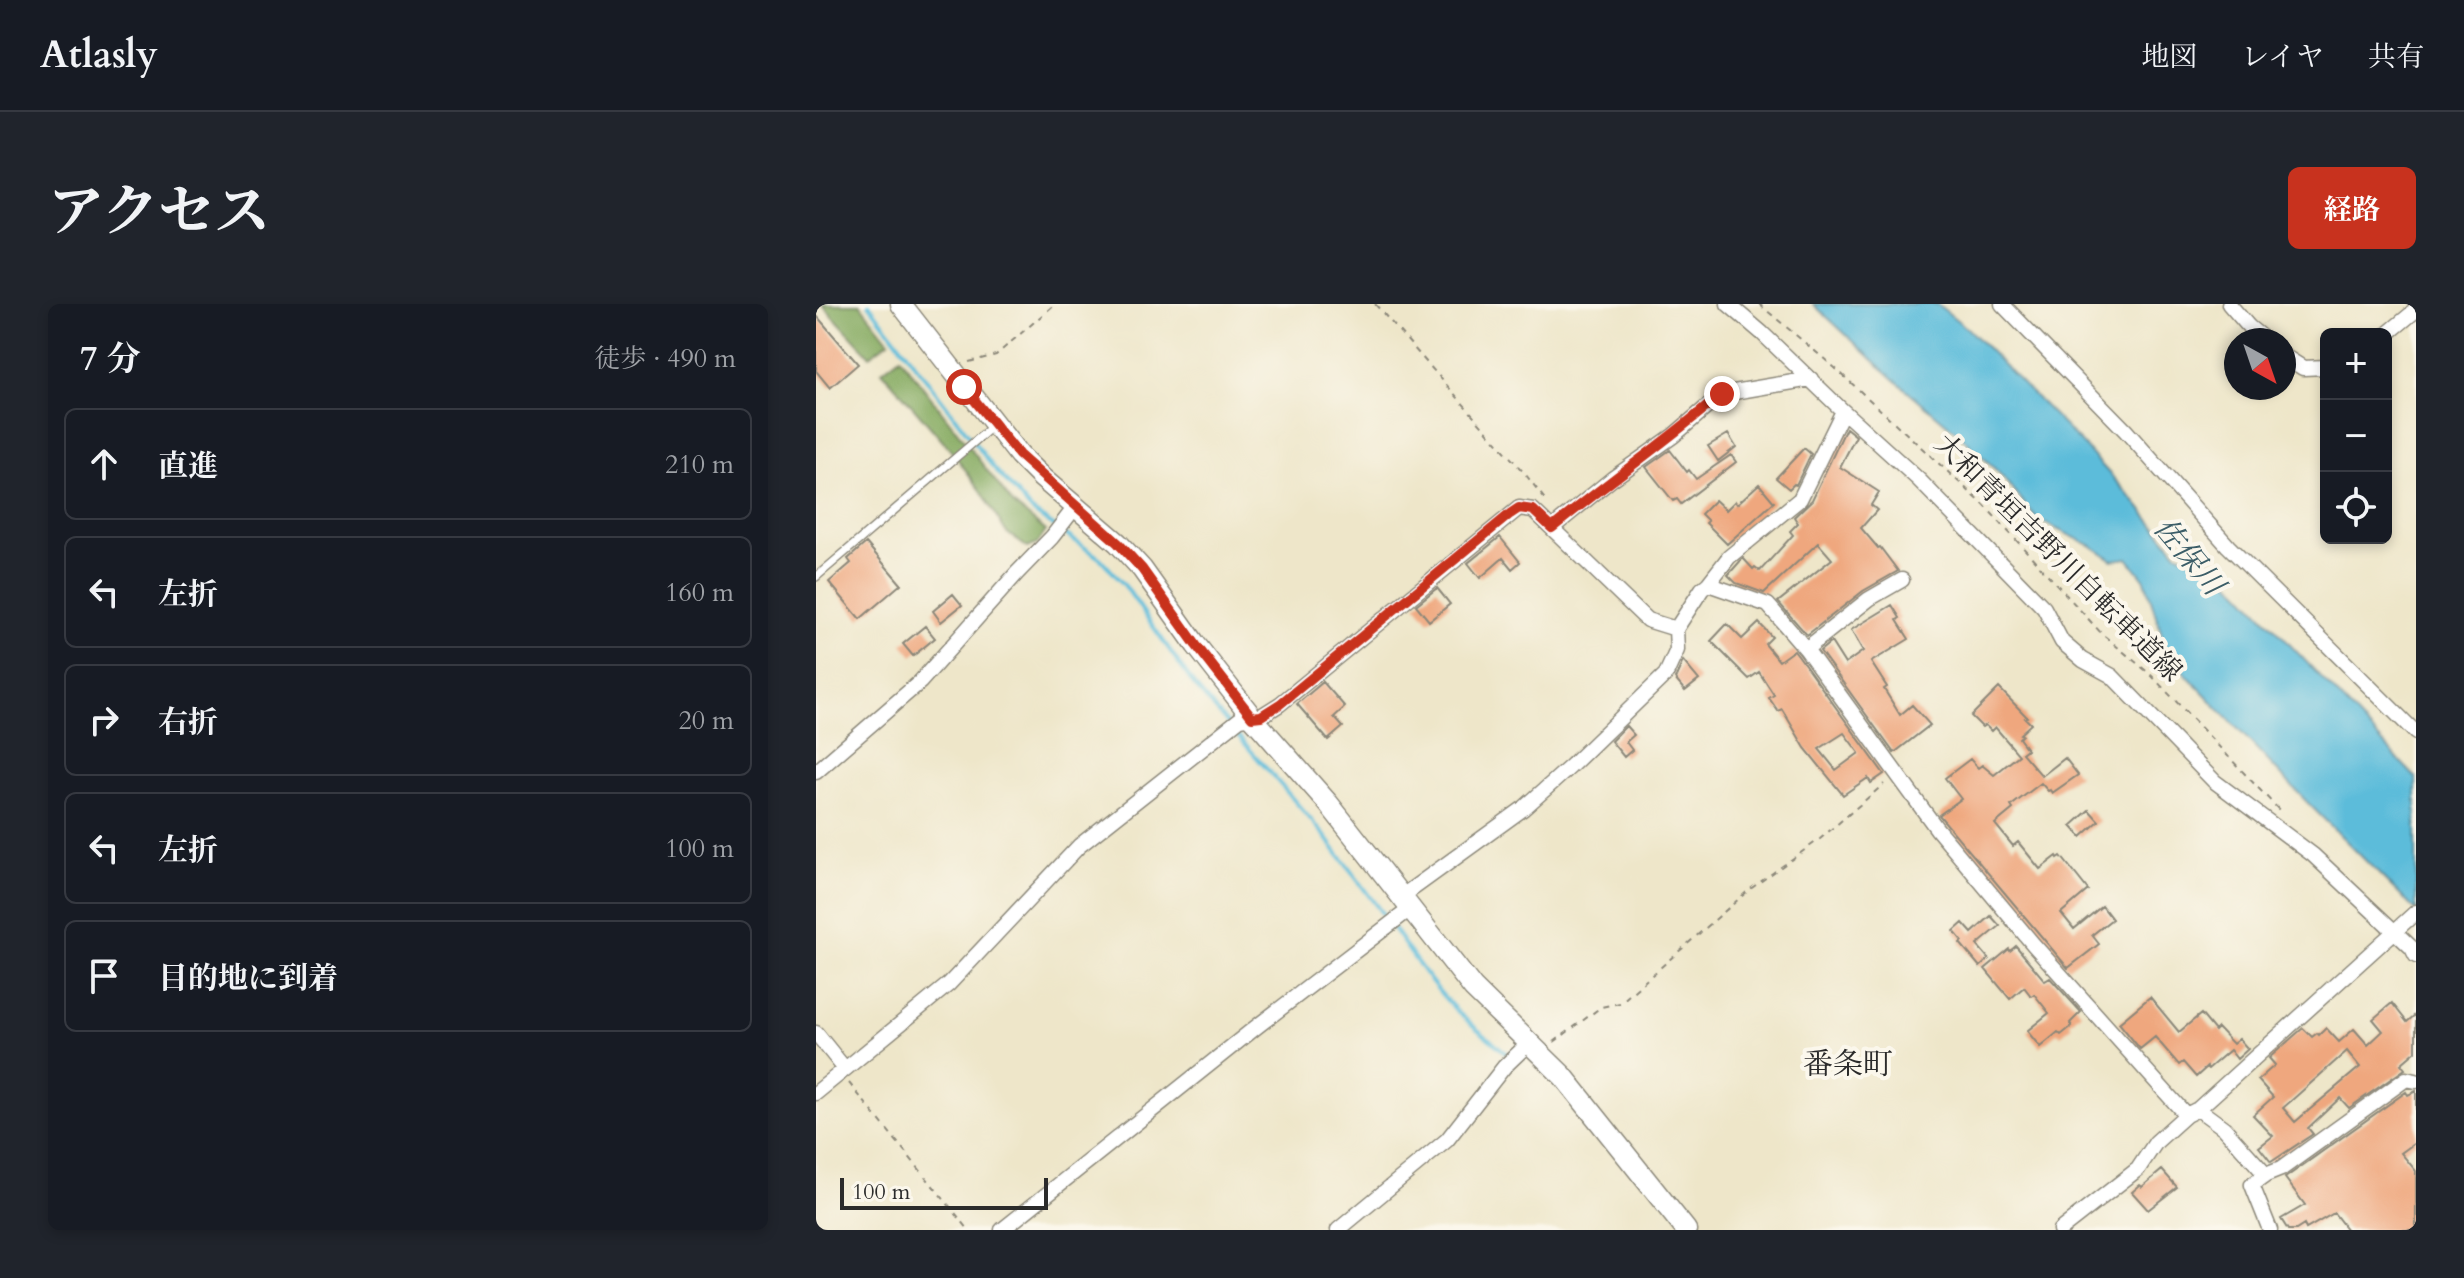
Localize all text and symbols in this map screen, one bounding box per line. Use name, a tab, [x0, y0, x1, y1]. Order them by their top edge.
text: Atlasly	[40, 29, 158, 81]
text: 地図	[2141, 38, 2197, 76]
text: レイヤ	[2241, 38, 2324, 76]
text: 共有	[2368, 38, 2424, 76]
button: 経路	[2288, 167, 2416, 249]
text: アクセス	[48, 175, 270, 250]
north arrow	[2224, 328, 2296, 400]
map controls	[2320, 328, 2392, 544]
button: +	[2320, 328, 2392, 400]
text: 7 分	[80, 336, 141, 382]
text: 徒歩 · 490 m	[595, 341, 736, 376]
route start	[946, 369, 982, 405]
route end	[1704, 376, 1740, 412]
button: −	[2320, 400, 2392, 472]
street label: 大和青垣吉野川自転車道線	[1926, 425, 2191, 690]
icon: ahead	[82, 442, 126, 486]
text: 直進	[158, 446, 218, 487]
text: 210 m	[665, 447, 734, 482]
button: locate	[2320, 472, 2392, 544]
water label: 佐保川	[2144, 509, 2235, 606]
icon: left	[82, 570, 126, 614]
text: 左折	[158, 574, 218, 615]
text: 160 m	[665, 575, 734, 610]
icon: right	[82, 698, 126, 742]
text: 右折	[158, 702, 218, 743]
text: 20 m	[678, 703, 734, 738]
icon: left	[82, 826, 126, 870]
text: 左折	[158, 830, 218, 871]
text: 100 m	[665, 831, 734, 866]
icon: arrive	[82, 954, 126, 998]
text: 目的地に到着	[158, 958, 338, 999]
district label: 番条町	[1803, 1044, 1893, 1085]
scale bar	[840, 1174, 1048, 1210]
text: 100 m	[852, 1177, 910, 1207]

